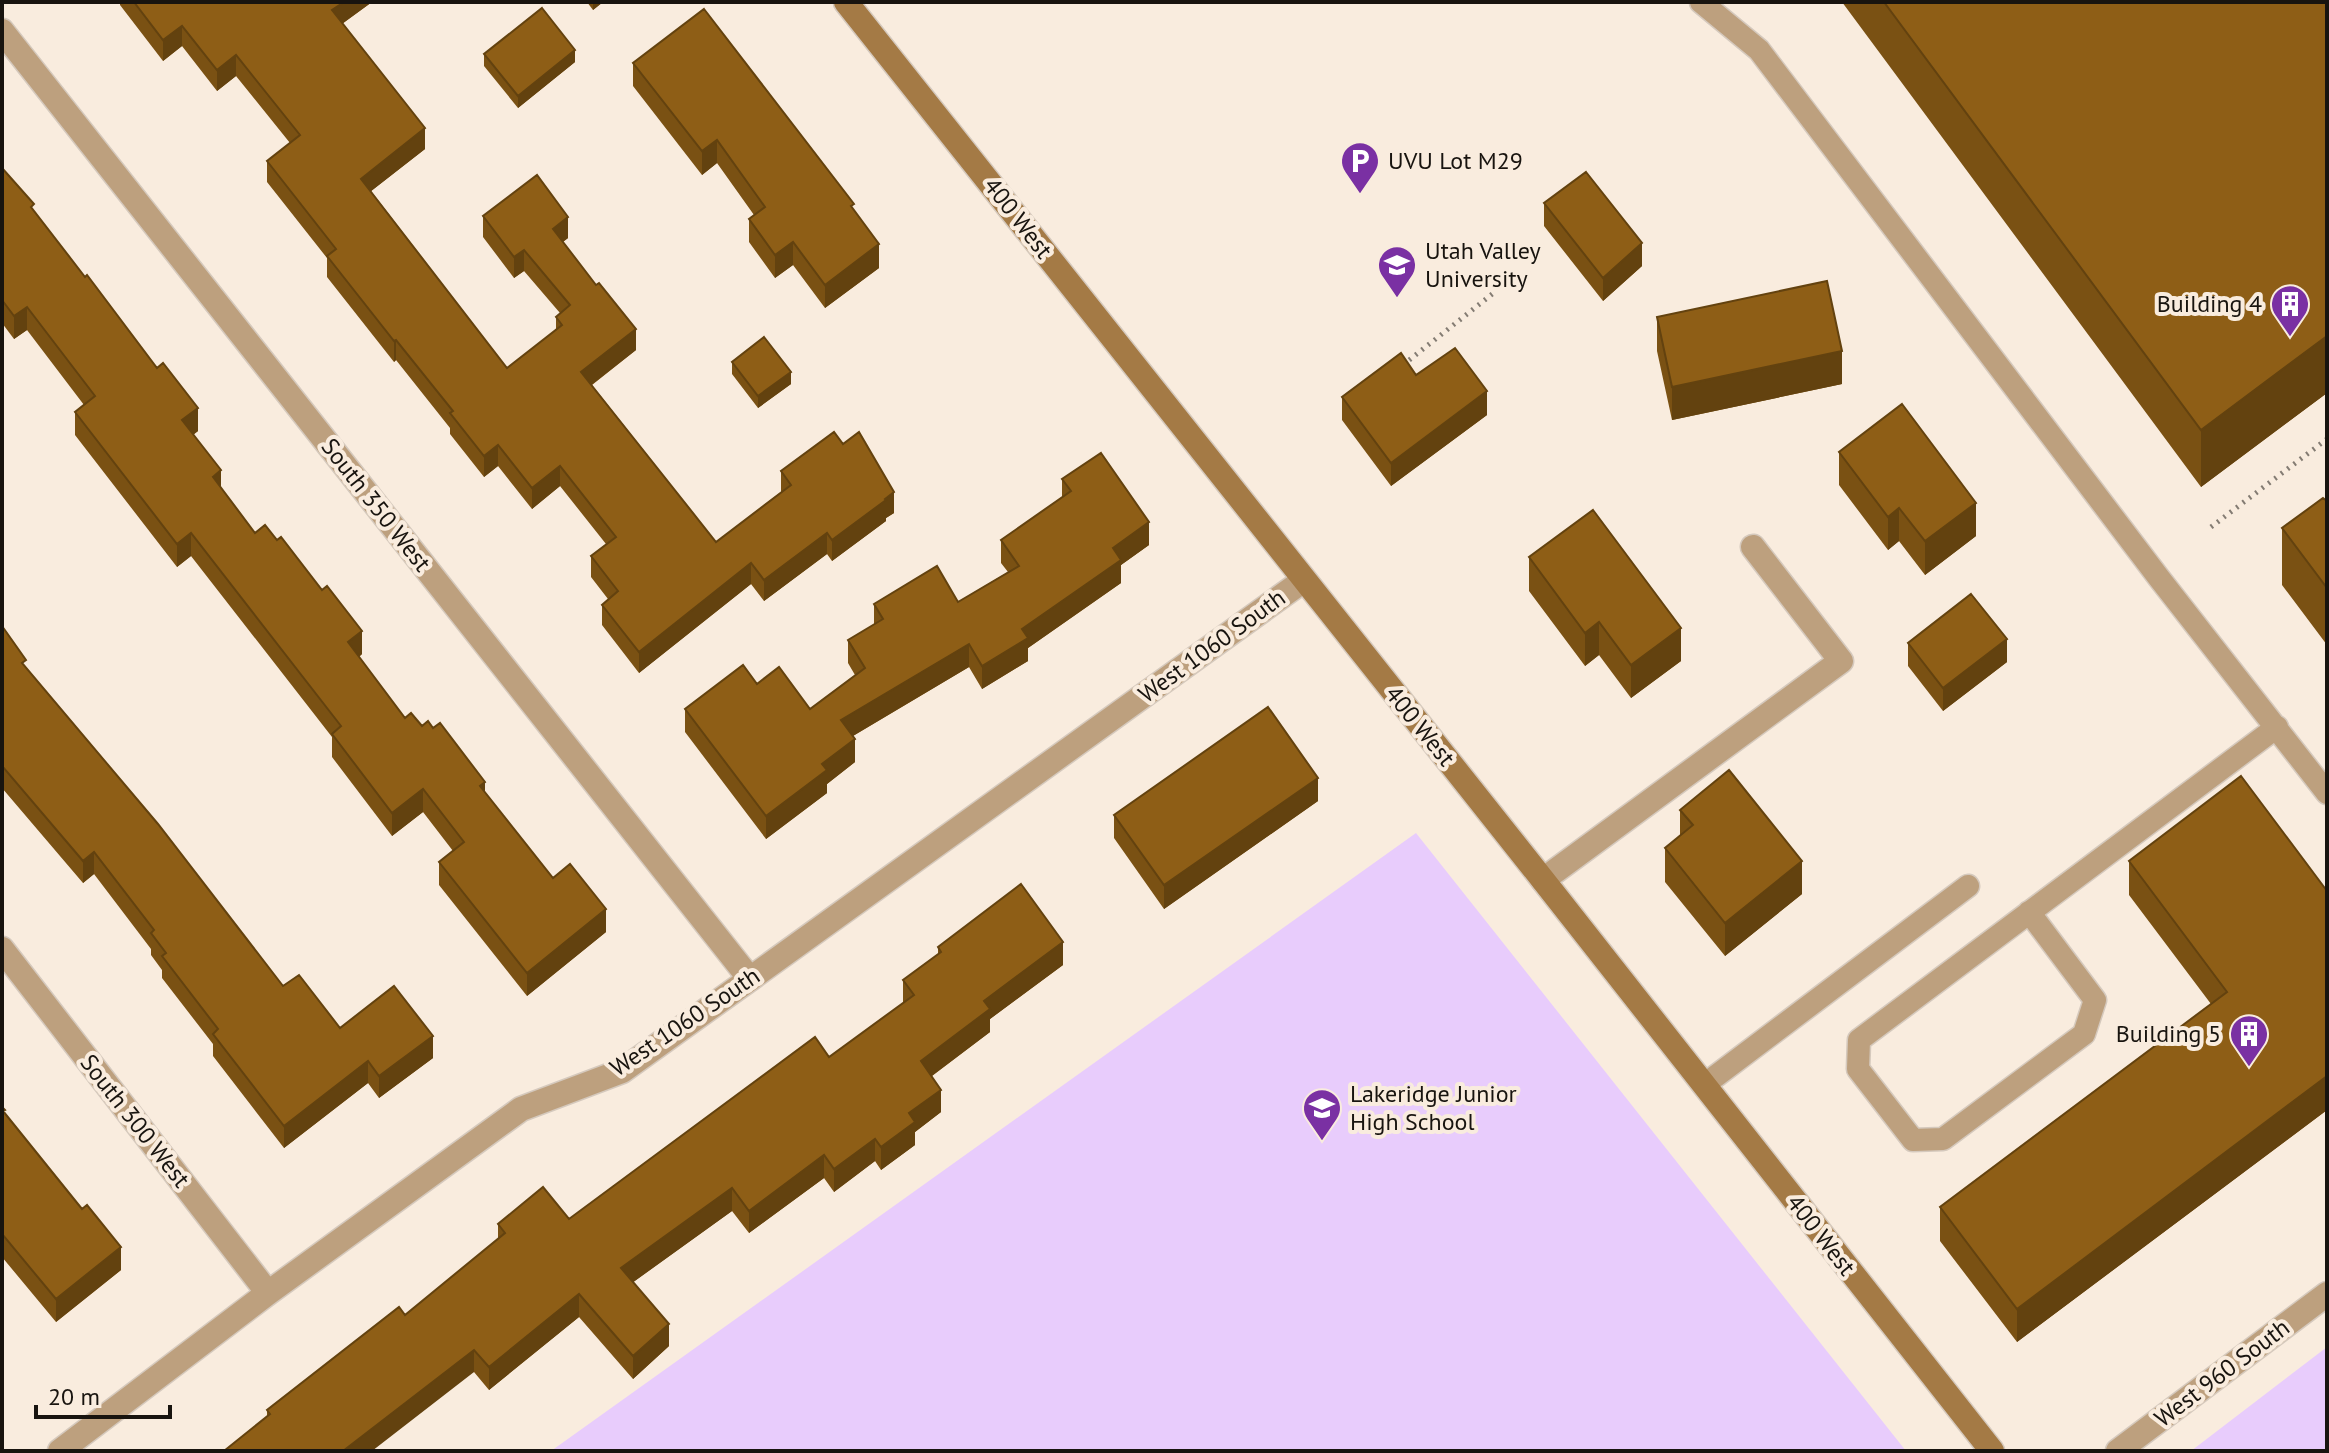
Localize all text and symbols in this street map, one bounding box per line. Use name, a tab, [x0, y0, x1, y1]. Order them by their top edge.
parking icon: UVU Lot M29	[1339, 140, 1381, 195]
place label: UVU Lot M29	[1388, 145, 1523, 176]
street label: 400 West	[977, 171, 1060, 264]
place label: Utah Valley University	[1425, 235, 1541, 294]
school or university icon: Utah Valley University	[1376, 244, 1418, 299]
building icon: Building 4	[2269, 283, 2311, 338]
place label: Building 4	[2157, 288, 2262, 319]
street label: South 350 West	[315, 432, 438, 578]
street label: West 1060 South	[1132, 582, 1291, 709]
street label: 400 West	[1379, 679, 1462, 772]
street label: West 1060 South	[604, 960, 766, 1083]
building icon: Building 5	[2228, 1013, 2270, 1068]
place label: Building 5	[2116, 1018, 2221, 1049]
street label: South 300 West	[74, 1048, 197, 1194]
place label: Lakeridge Junior High School	[1350, 1078, 1517, 1137]
school or university icon: Lakeridge Junior High School	[1301, 1087, 1343, 1142]
street label: 400 West	[1780, 1188, 1863, 1281]
street label: West 960 South	[2148, 1312, 2295, 1433]
scale bar	[36, 1369, 170, 1419]
text: 20 m	[48, 1381, 100, 1412]

